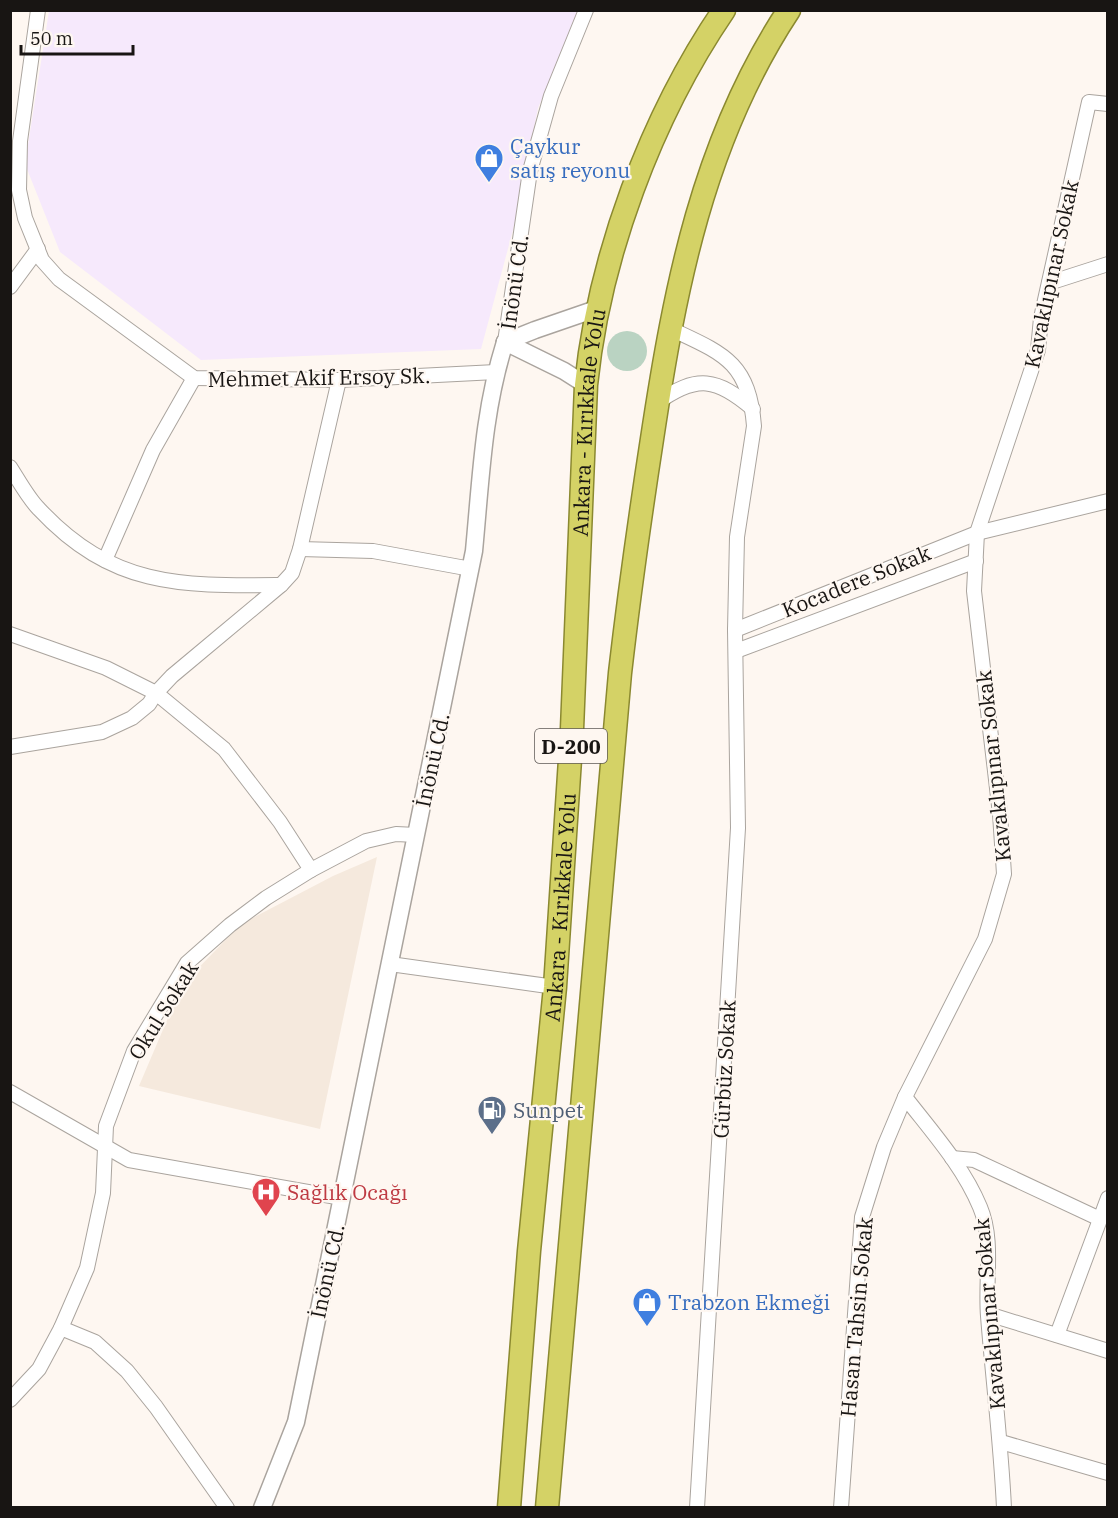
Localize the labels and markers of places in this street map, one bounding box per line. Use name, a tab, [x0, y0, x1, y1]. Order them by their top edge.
place label: Çaykur satış reyonu	[510, 132, 630, 184]
shop icon: Çaykur satış reyonu	[473, 142, 505, 184]
fuel station icon: Sunpet	[476, 1094, 508, 1136]
place label: Sunpet	[513, 1096, 584, 1124]
hospital icon: Sağlık Ocağı	[250, 1176, 282, 1218]
place label: Sağlık Ocağı	[287, 1178, 408, 1206]
shop icon: Trabzon Ekmeği	[631, 1286, 663, 1328]
place label: Trabzon Ekmeği	[668, 1288, 830, 1316]

